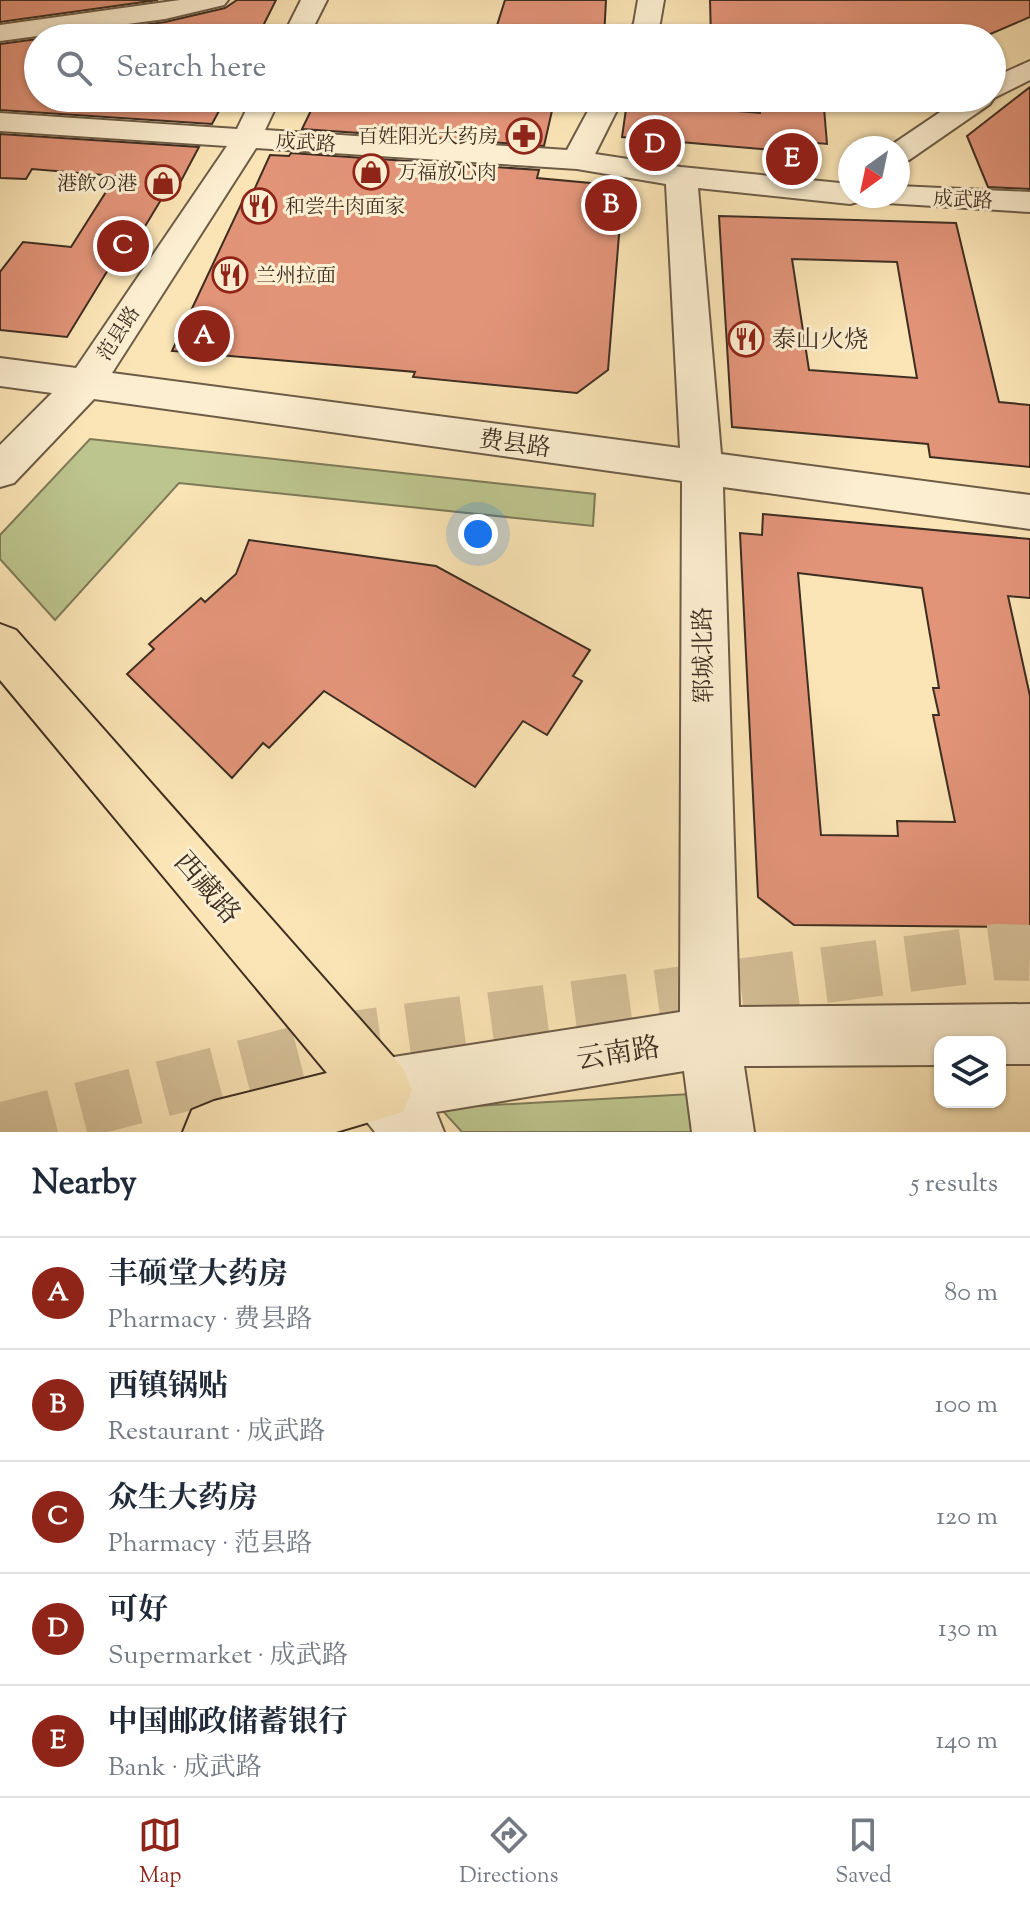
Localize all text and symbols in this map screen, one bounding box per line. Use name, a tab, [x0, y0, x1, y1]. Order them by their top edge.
search box	[24, 24, 1006, 112]
icon: search	[52, 46, 96, 90]
text: Search here	[116, 47, 266, 90]
pin: D	[629, 115, 681, 175]
pharmacy icon: 百姓阳光大药房	[505, 117, 543, 155]
place label: 百姓阳光大药房	[358, 124, 498, 153]
street label: 成武路	[275, 128, 337, 161]
pin: E	[766, 129, 818, 189]
north arrow	[838, 136, 910, 208]
shop icon: 万福放心肉	[352, 153, 390, 191]
place label: 万福放心肉	[397, 160, 497, 189]
shop icon: 港飲の港	[144, 164, 182, 202]
place label: 港飲の港	[57, 171, 137, 200]
pin: B	[585, 175, 637, 235]
street label: 成武路	[932, 185, 994, 218]
restaurant icon: 和尝牛肉面家	[240, 187, 278, 225]
place label: 和尝牛肉面家	[285, 194, 405, 223]
pin: C	[97, 216, 149, 276]
restaurant icon: 兰州拉面	[211, 256, 249, 294]
place label: 兰州拉面	[256, 263, 336, 292]
street label: 范县路	[92, 301, 149, 367]
pin: A	[178, 306, 230, 366]
restaurant icon: 泰山火烧	[727, 320, 765, 358]
place label: 泰山火烧	[772, 324, 868, 358]
street label: 费县路	[477, 423, 553, 467]
your location	[458, 514, 498, 554]
street label: 郓城北路	[687, 607, 723, 703]
street label: 西藏路	[163, 844, 248, 934]
street label: 云南路	[574, 1029, 663, 1081]
map controls	[934, 1036, 1006, 1108]
button: layers	[934, 1036, 1006, 1108]
text: Nearby	[32, 1160, 137, 1209]
text: 5 results	[910, 1166, 998, 1203]
text: 丰硕堂大药房	[108, 1254, 288, 1297]
text: A	[47, 1275, 69, 1312]
text: 80 m	[944, 1275, 998, 1312]
text: Pharmacy · 费县路	[108, 1302, 312, 1339]
text: 西镇锅贴	[108, 1366, 228, 1409]
text: B	[50, 1387, 66, 1424]
text: 100 m	[935, 1387, 998, 1424]
text: Restaurant · 成武路	[108, 1414, 325, 1451]
text: 众生大药房	[108, 1478, 258, 1521]
text: C	[48, 1499, 68, 1536]
text: 120 m	[936, 1499, 998, 1536]
text: Pharmacy · 范县路	[108, 1526, 312, 1563]
text: 可好	[108, 1590, 168, 1633]
text: D	[48, 1611, 68, 1648]
text: 130 m	[938, 1611, 998, 1648]
text: Supermarket · 成武路	[108, 1638, 348, 1675]
text: 中国邮政储蓄银行	[108, 1702, 348, 1745]
text: E	[50, 1723, 66, 1760]
text: 140 m	[935, 1723, 998, 1760]
text: Bank · 成武路	[108, 1750, 262, 1787]
tab: Map	[138, 1813, 182, 1893]
tab: Directions	[459, 1813, 558, 1893]
tab: Saved	[835, 1813, 892, 1893]

